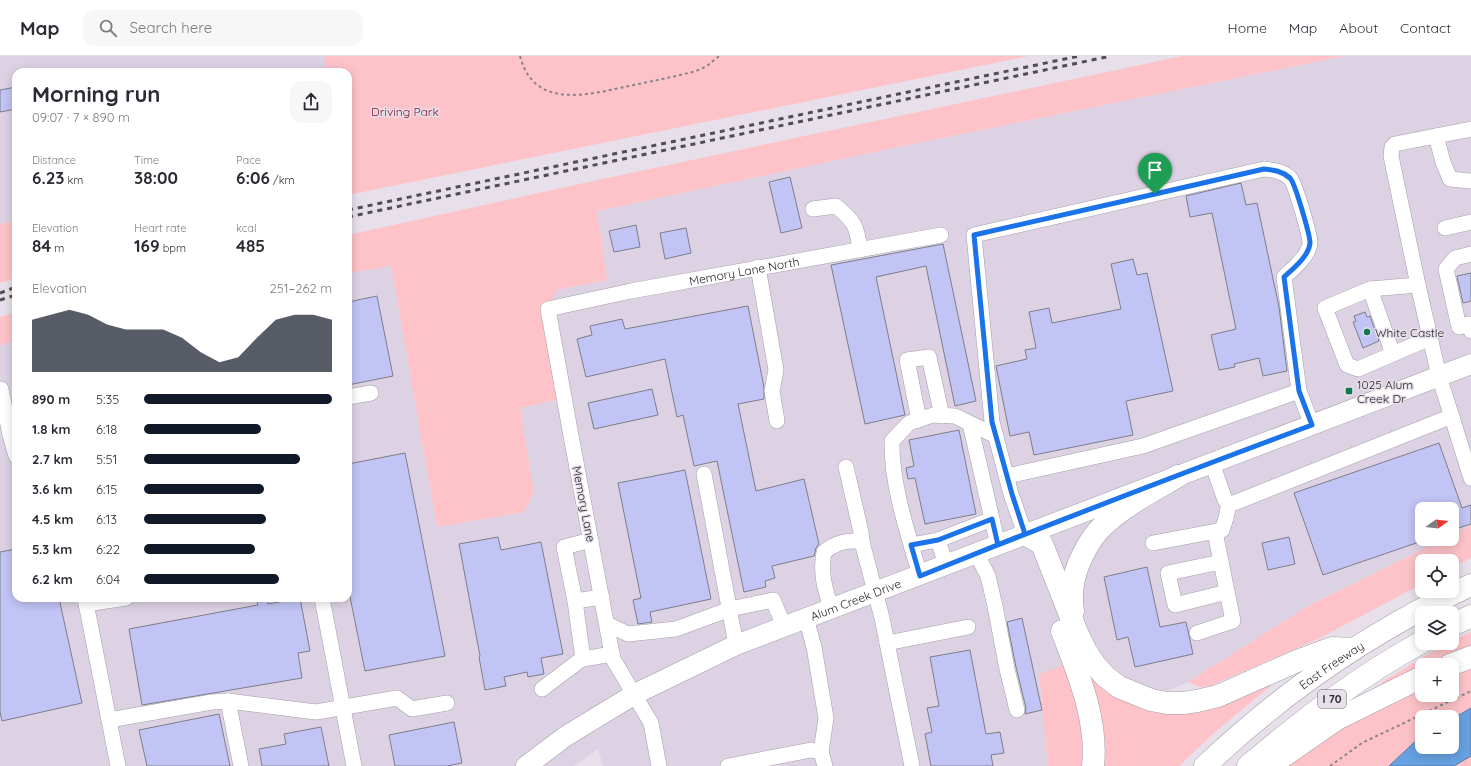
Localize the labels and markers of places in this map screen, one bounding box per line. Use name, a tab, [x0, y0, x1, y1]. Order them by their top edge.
pin	[1138, 153, 1172, 194]
place label: White Castle	[1375, 325, 1444, 340]
marker: White Castle	[1362, 327, 1372, 337]
place label: 1025 Alum Creek Dr	[1357, 377, 1413, 406]
marker: 1025 Alum Creek Dr	[1344, 386, 1354, 396]

